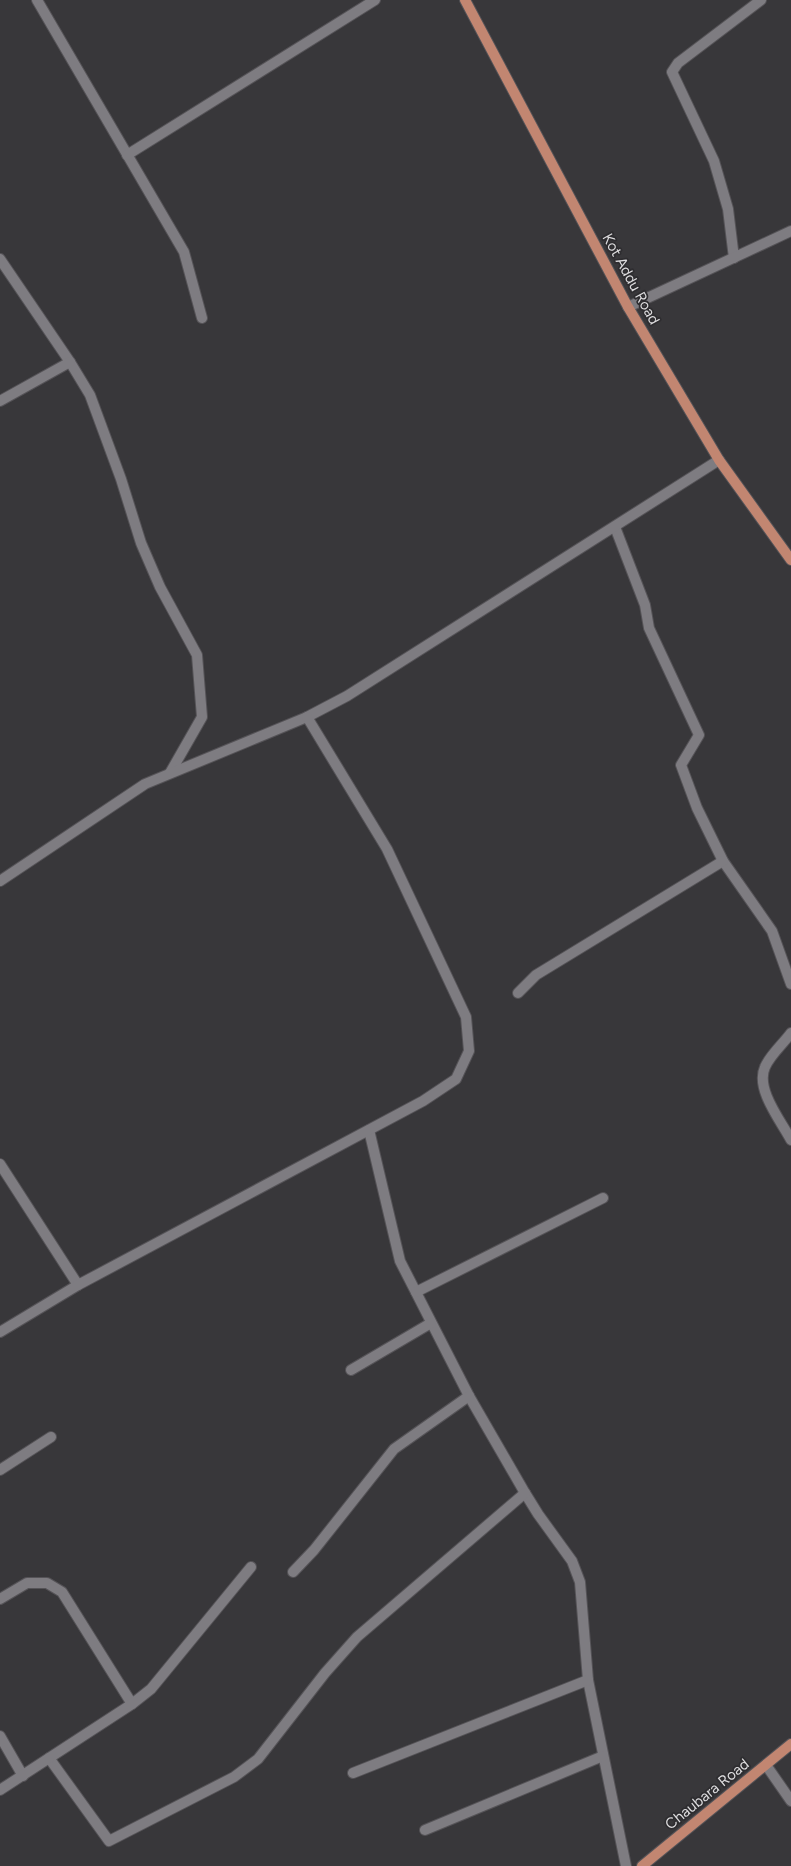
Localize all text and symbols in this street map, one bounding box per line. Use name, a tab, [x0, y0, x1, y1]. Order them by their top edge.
street label: Kot Addu Road	[599, 230, 663, 328]
street label: Chaubara Road	[661, 1755, 753, 1833]

